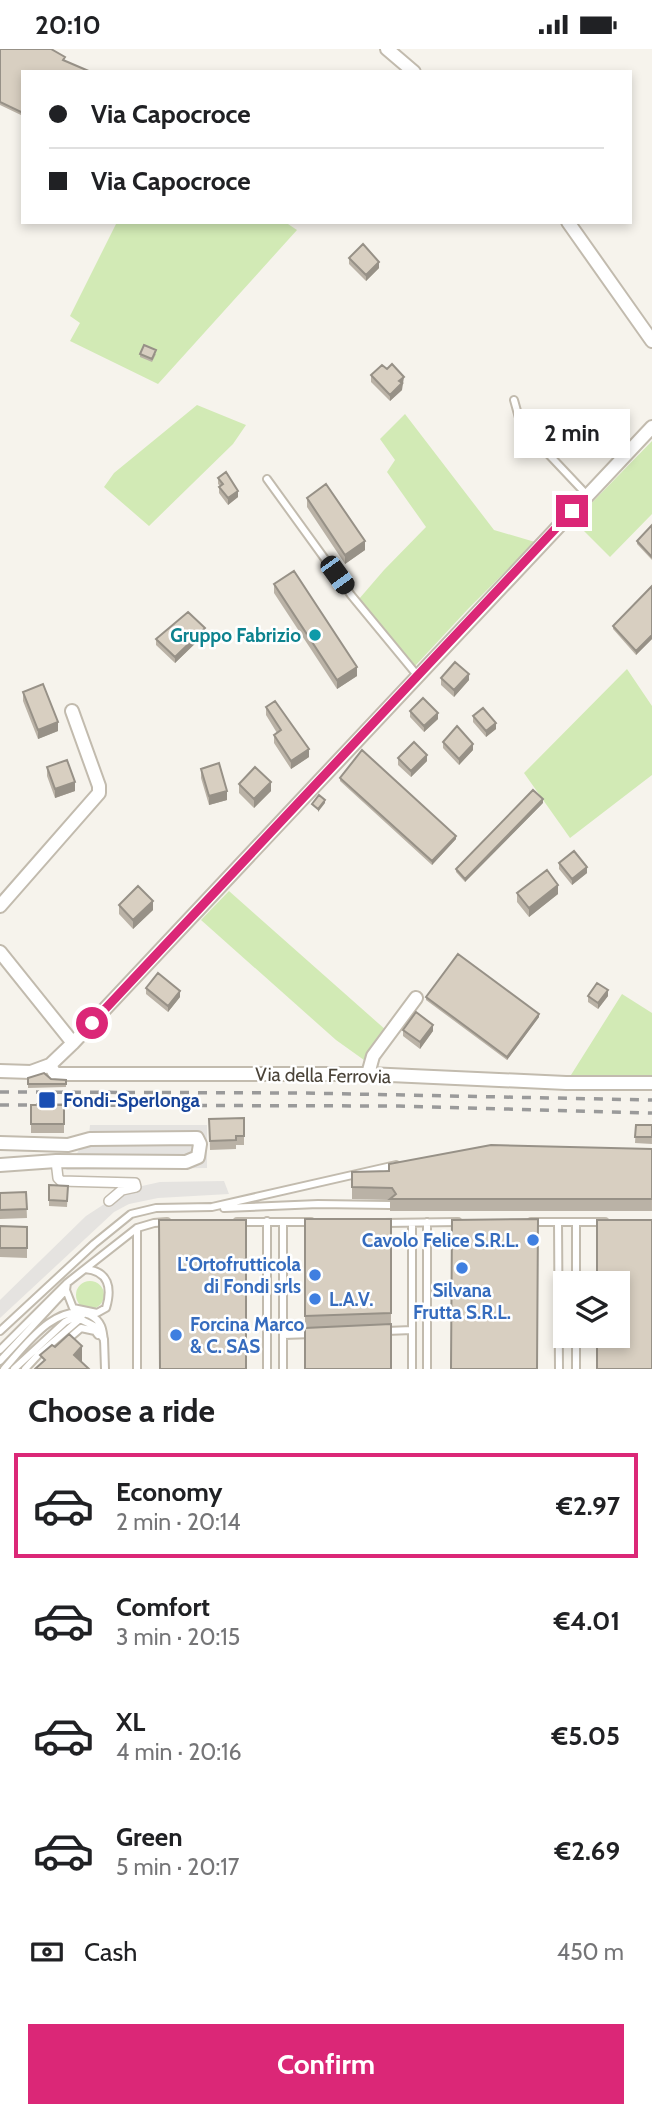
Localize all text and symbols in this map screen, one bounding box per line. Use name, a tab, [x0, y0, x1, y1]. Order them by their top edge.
text: 20:10	[35, 9, 101, 41]
text: Via Capocroce	[91, 98, 251, 130]
text: Via Capocroce	[91, 165, 251, 197]
callout: 2 min	[514, 409, 630, 459]
text: 2 min	[544, 419, 600, 447]
route end	[556, 495, 588, 527]
car	[317, 552, 358, 598]
place label: Gruppo Fabrizio	[170, 624, 301, 647]
marker: Gruppo Fabrizio	[307, 627, 323, 643]
route start	[76, 1007, 108, 1039]
street label: Via della Ferrovia	[255, 1063, 391, 1088]
place label: Fondi-Sperlonga	[63, 1089, 201, 1112]
marker: Fondi-Sperlonga	[37, 1090, 57, 1110]
place label: Cavolo Felice S.R.L.	[362, 1229, 519, 1252]
marker: Cavolo Felice S.R.L.	[525, 1232, 541, 1248]
place label: L'Ortofrutticola di Fondi srls	[177, 1253, 302, 1298]
marker: Silvana Frutta S.R.L.	[454, 1260, 470, 1276]
marker: L'Ortofrutticola di Fondi srls	[307, 1267, 323, 1283]
map controls	[553, 1271, 630, 1348]
button: layers	[553, 1271, 630, 1348]
place label: Silvana Frutta S.R.L.	[413, 1279, 511, 1324]
place label: L.A.V.	[329, 1288, 373, 1311]
marker: L.A.V.	[307, 1291, 323, 1307]
place label: Forcina Marco & C. SAS	[190, 1313, 305, 1358]
marker: Forcina Marco & C. SAS	[168, 1327, 184, 1343]
text: Choose a ride	[28, 1391, 215, 1430]
icon: car	[32, 1474, 95, 1537]
text: Economy	[116, 1476, 222, 1508]
text: €2.97	[556, 1490, 620, 1522]
text: 2 min · 20:14	[116, 1508, 241, 1536]
icon: car	[32, 1589, 95, 1652]
text: Comfort	[116, 1591, 210, 1623]
text: €4.01	[554, 1605, 620, 1637]
text: 3 min · 20:15	[116, 1623, 240, 1651]
icon: car	[32, 1704, 95, 1767]
text: XL	[116, 1706, 145, 1738]
text: €5.05	[552, 1720, 620, 1752]
text: 4 min · 20:16	[116, 1738, 242, 1766]
icon: car	[32, 1819, 95, 1882]
text: Green	[116, 1821, 183, 1853]
text: €2.69	[555, 1835, 620, 1867]
text: 5 min · 20:17	[116, 1853, 239, 1881]
icon: cash	[28, 1933, 66, 1971]
text: Cash	[84, 1936, 137, 1968]
text: 450 m	[557, 1938, 624, 1966]
button: Confirm	[28, 2024, 624, 2104]

